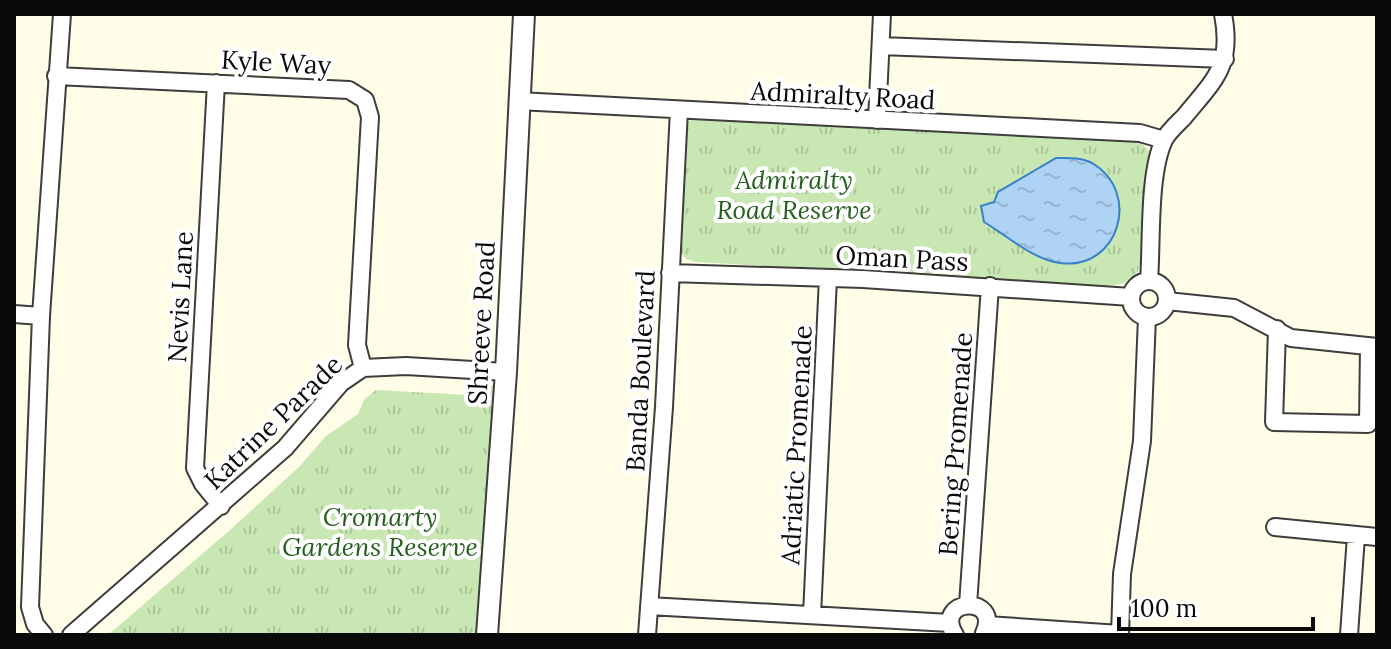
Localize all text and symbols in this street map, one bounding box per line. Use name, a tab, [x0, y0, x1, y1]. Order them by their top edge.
street label: Kyle Way	[220, 43, 332, 81]
street label: Admiralty Road	[749, 74, 936, 116]
park label: Admiralty Road Reserve	[716, 163, 872, 226]
street label: Nevis Lane	[160, 230, 200, 364]
street label: Oman Pass	[835, 238, 969, 278]
street label: Shreeve Road	[460, 240, 502, 406]
street label: Banda Boulevard	[618, 269, 662, 473]
street label: Adriatic Promenade	[773, 324, 819, 567]
street label: Bering Promenade	[931, 331, 979, 557]
street label: Katrine Parade	[197, 348, 349, 496]
park label: Cromarty Gardens Reserve	[282, 500, 478, 563]
scale bar	[1119, 581, 1313, 631]
text: 100 m	[1131, 593, 1197, 624]

